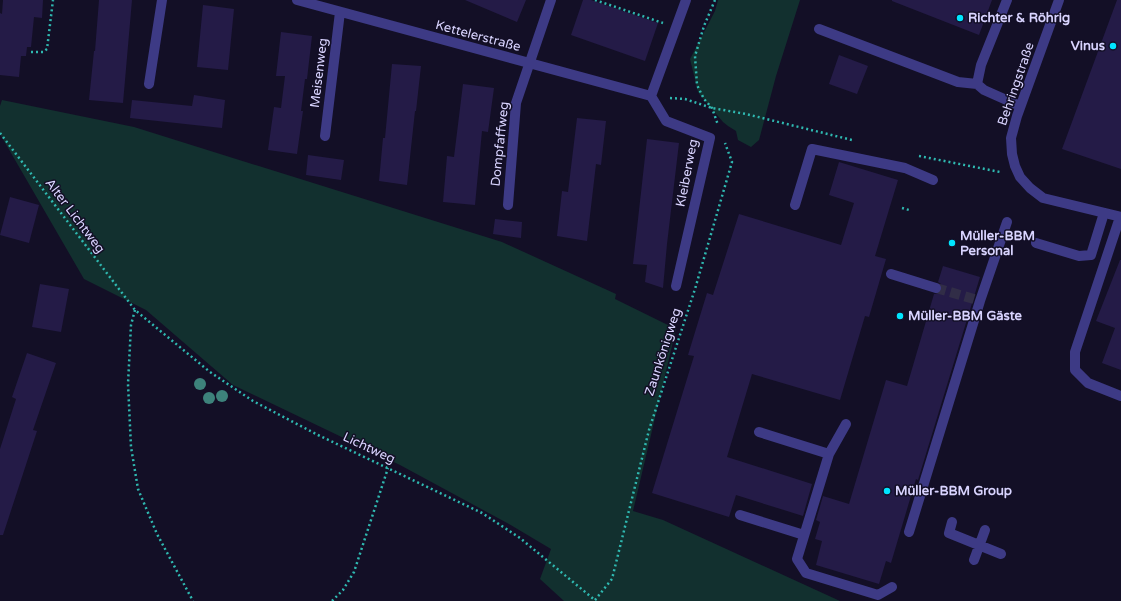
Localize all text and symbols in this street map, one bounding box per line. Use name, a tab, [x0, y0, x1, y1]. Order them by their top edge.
place label: Richter & Röhrig	[968, 10, 1070, 26]
marker: Richter & Röhrig	[955, 13, 965, 23]
street label: Kettelerstraße	[434, 17, 522, 55]
street label: Meisenweg	[307, 37, 331, 109]
place label: Vinus	[1071, 38, 1105, 54]
street label: Behringstraße	[994, 40, 1038, 128]
marker: Vinus	[1108, 41, 1118, 51]
street label: Dompfaffweg	[488, 101, 512, 187]
street label: Kleiberweg	[673, 138, 701, 208]
street label: Alter Lichtweg	[42, 175, 108, 257]
place label: Müller-BBM Personal	[960, 228, 1035, 259]
marker: Müller-BBM Personal	[947, 238, 957, 248]
street label: Zaunkönigweg	[641, 306, 685, 398]
place label: Müller-BBM Gäste	[908, 308, 1023, 324]
marker: Müller-BBM Gäste	[895, 311, 905, 321]
street label: Lichtweg	[340, 429, 398, 467]
place label: Müller-BBM Group	[895, 483, 1012, 499]
marker: Müller-BBM Group	[882, 486, 892, 496]

